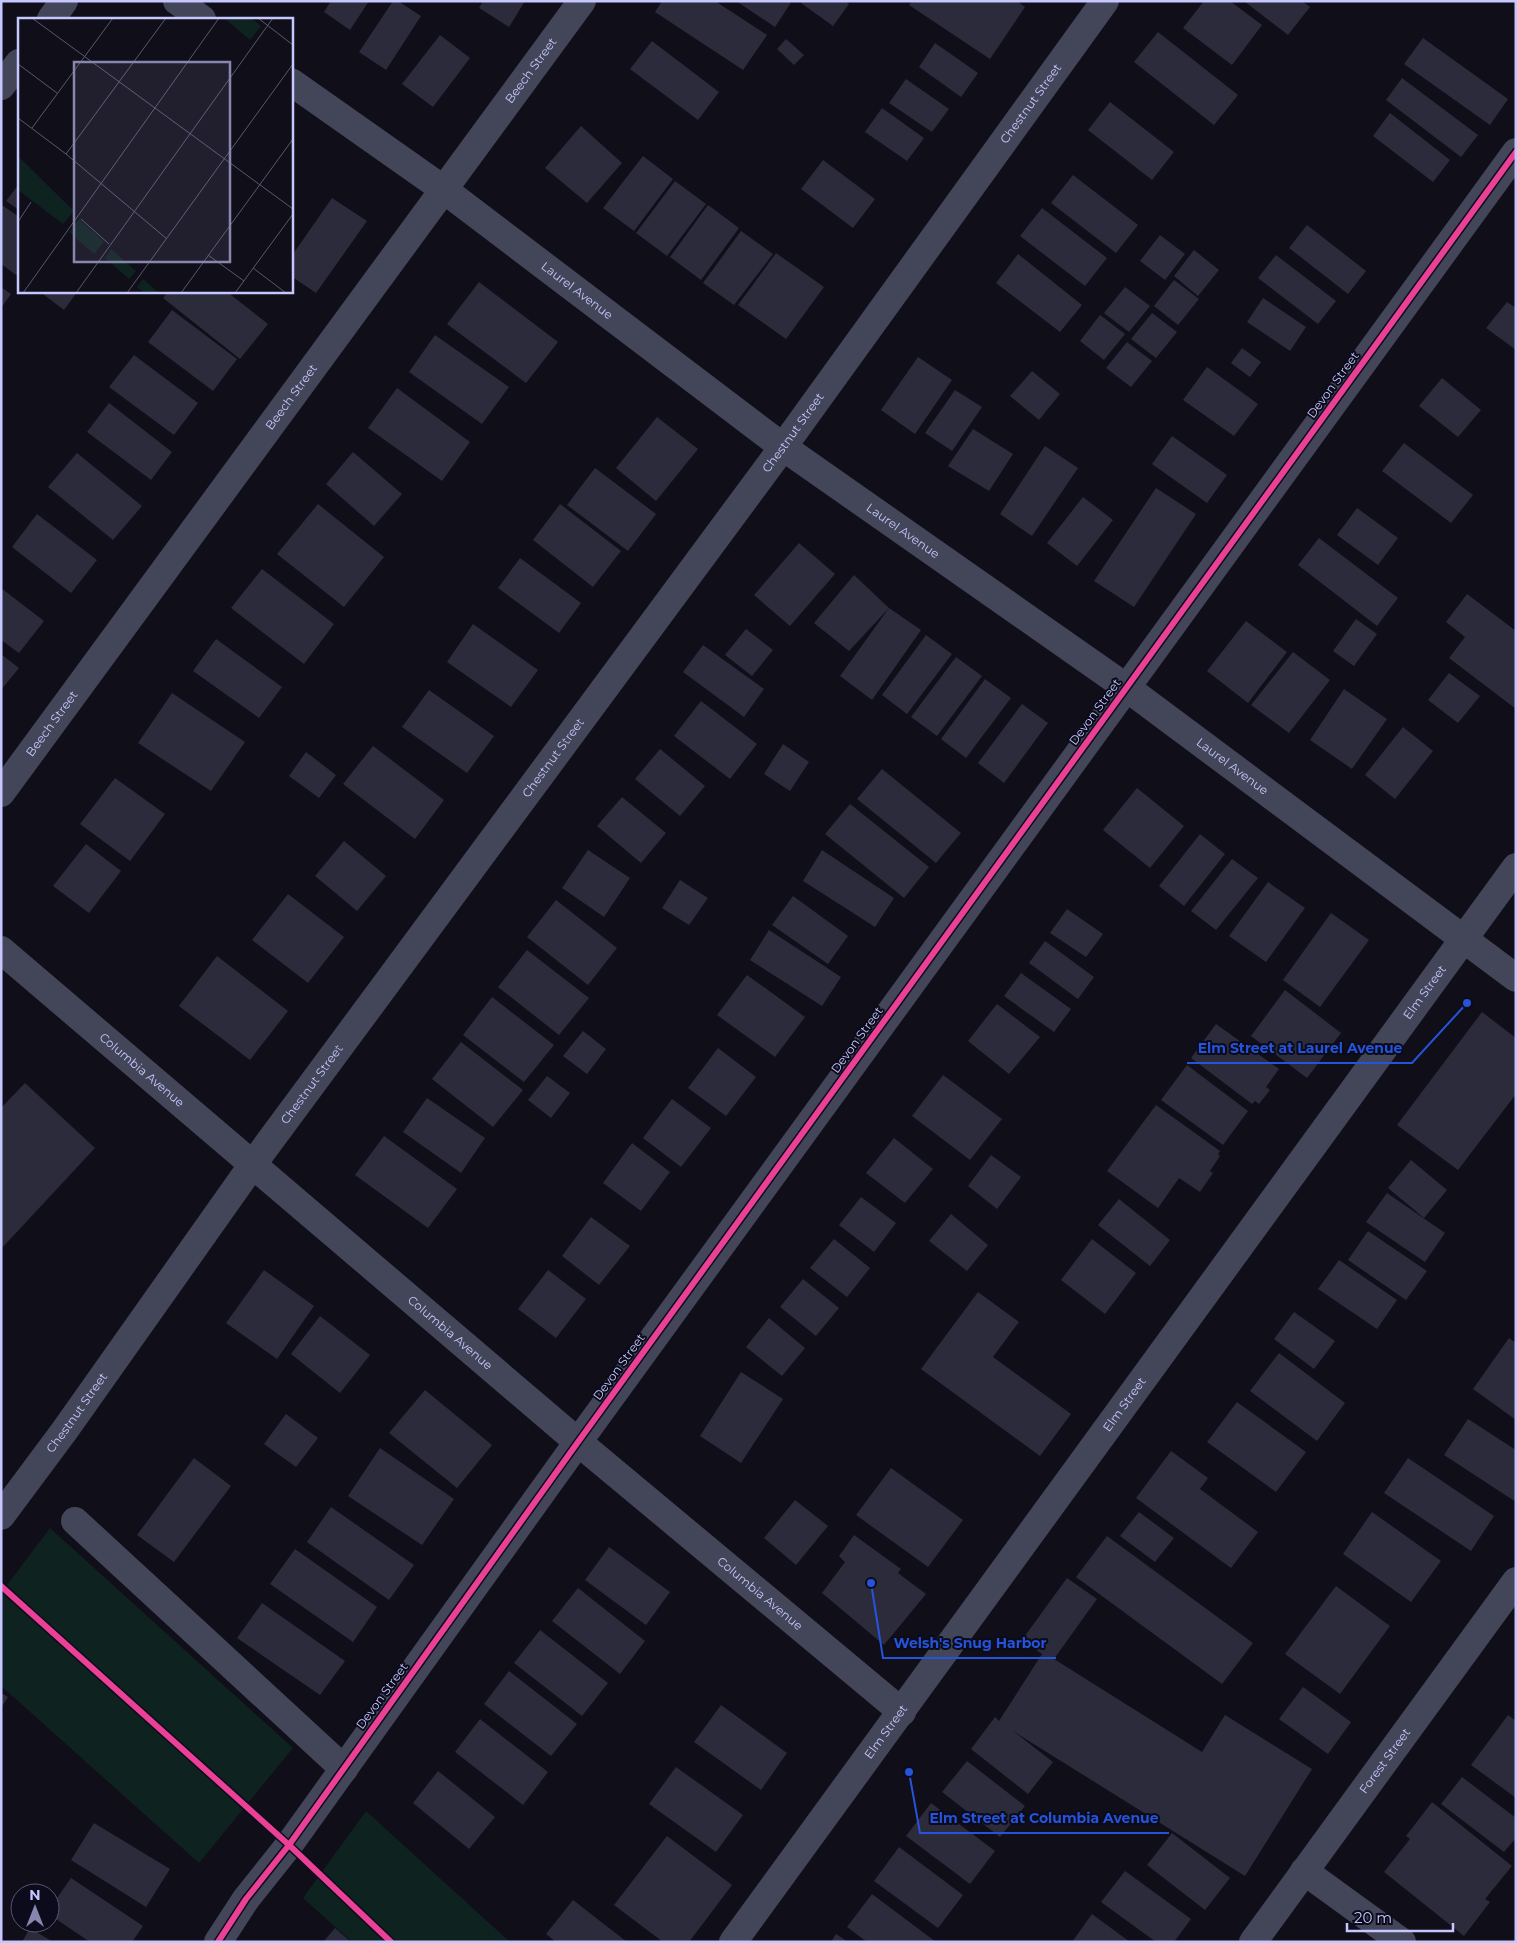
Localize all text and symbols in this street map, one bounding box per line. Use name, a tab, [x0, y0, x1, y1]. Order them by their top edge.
inset map	[18, 18, 292, 292]
street label: Beech Street	[502, 34, 560, 106]
street label: Chestnut Street	[997, 60, 1064, 146]
street label: Laurel Avenue	[538, 258, 616, 322]
street label: Devon Street	[1303, 348, 1362, 421]
street label: Beech Street	[262, 361, 320, 433]
street label: Chestnut Street	[759, 389, 827, 475]
street label: Laurel Avenue	[864, 500, 943, 561]
street label: Devon Street	[1065, 675, 1124, 748]
street label: Beech Street	[22, 687, 81, 759]
street label: Chestnut Street	[519, 715, 587, 800]
street label: Laurel Avenue	[1194, 734, 1271, 798]
street label: Elm Street	[1400, 962, 1449, 1022]
street label: Devon Street	[827, 1003, 886, 1076]
street label: Columbia Avenue	[97, 1029, 188, 1110]
callout: Elm Street at Laurel Avenue	[1187, 1034, 1412, 1063]
text: Elm Street at Laurel Avenue	[1198, 1039, 1403, 1057]
street label: Chestnut Street	[277, 1041, 346, 1127]
street label: Columbia Avenue	[405, 1292, 496, 1373]
street label: Devon Street	[589, 1330, 648, 1403]
street label: Chestnut Street	[43, 1369, 110, 1456]
street label: Elm Street	[1099, 1374, 1149, 1434]
street label: Columbia Avenue	[714, 1553, 806, 1633]
callout: Welsh's Snug Harbor	[883, 1629, 1056, 1658]
text: Welsh's Snug Harbor	[893, 1634, 1047, 1652]
street label: Devon Street	[352, 1659, 411, 1732]
street label: Elm Street	[861, 1701, 910, 1762]
street label: Forest Street	[1356, 1725, 1413, 1796]
callout: Elm Street at Columbia Avenue	[920, 1804, 1169, 1833]
text: Elm Street at Columbia Avenue	[929, 1809, 1159, 1827]
north arrow	[10, 1883, 60, 1933]
text: N	[29, 1886, 41, 1904]
scale bar	[1347, 1900, 1453, 1932]
text: 20 m	[1354, 1908, 1392, 1927]

